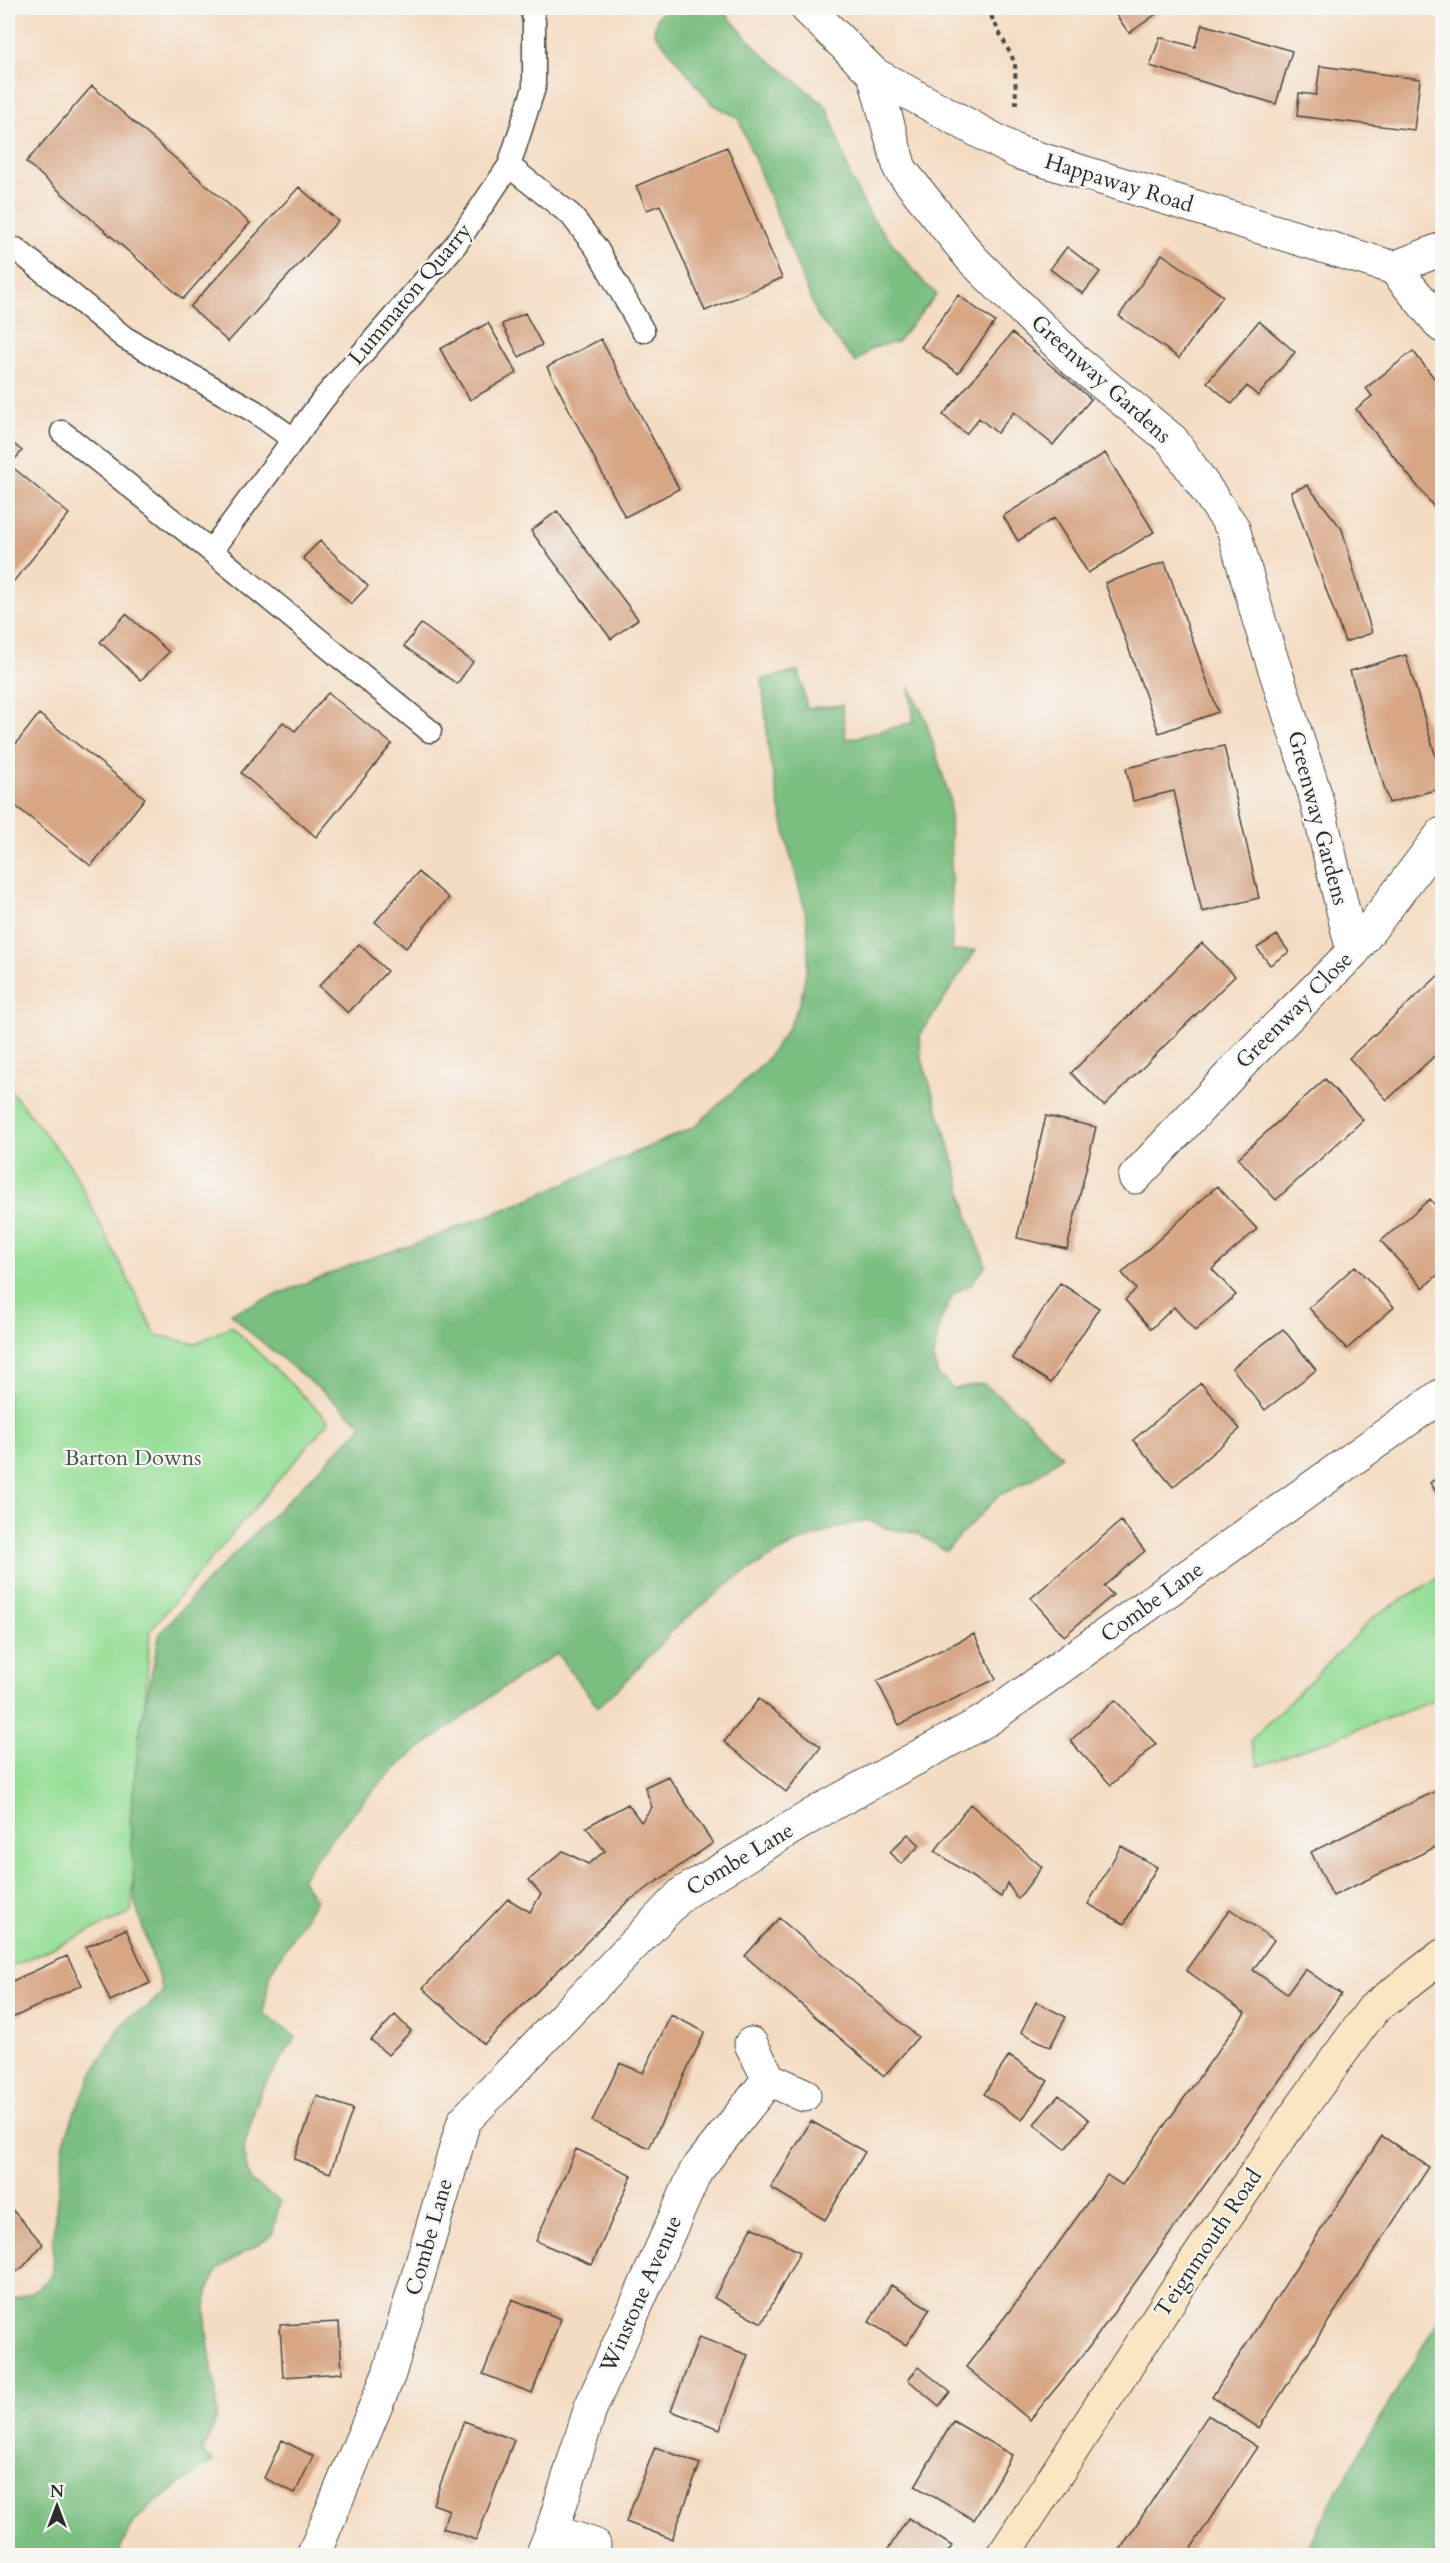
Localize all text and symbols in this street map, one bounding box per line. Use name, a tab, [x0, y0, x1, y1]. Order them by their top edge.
street label: Happaway Road	[1041, 146, 1197, 220]
street label: Lummaton Quarry	[341, 216, 479, 372]
street label: Greenway Gardens	[1024, 308, 1178, 450]
street label: Greenway Gardens	[1280, 728, 1356, 908]
street label: Greenway Close	[1229, 945, 1359, 1075]
park label: Barton Downs	[64, 1443, 202, 1473]
street label: Combe Lane	[1095, 1554, 1209, 1650]
street label: Combe Lane	[681, 1815, 799, 1903]
street label: Teignmouth Road	[1147, 2163, 1269, 2323]
street label: Combe Lane	[398, 2175, 460, 2299]
street label: Winstone Avenue	[593, 2211, 689, 2378]
north arrow	[27, 2476, 87, 2536]
text: N	[50, 2481, 64, 2503]

